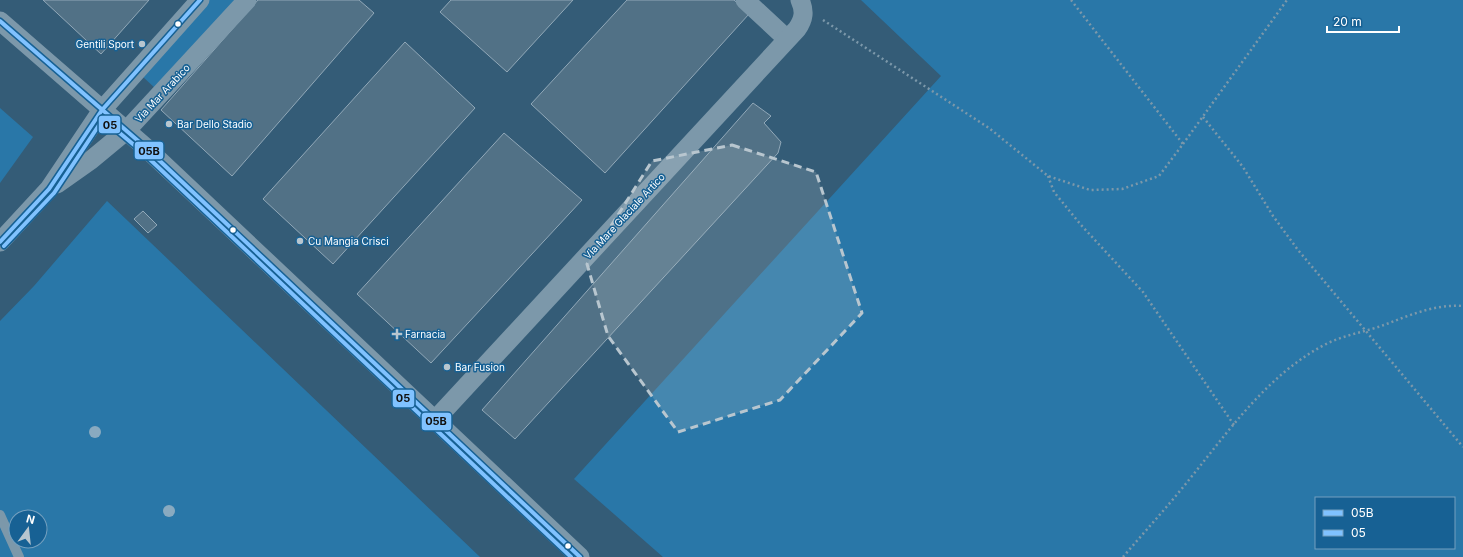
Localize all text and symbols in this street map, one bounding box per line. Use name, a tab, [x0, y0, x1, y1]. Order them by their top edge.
scale bar	[1327, 8, 1399, 34]
text: 20 m	[1333, 14, 1362, 29]
unlabelled marker	[173, 19, 183, 29]
place label: Gentili Sport	[76, 38, 135, 50]
marker: Gentili Sport	[137, 39, 147, 49]
street label: Via Mar Arabico	[132, 61, 192, 125]
line badge: 05	[98, 115, 121, 134]
text: 05	[103, 118, 117, 132]
place label: Bar Dello Stadio	[177, 118, 252, 130]
marker: Bar Dello Stadio	[164, 119, 174, 129]
line badge: 05B	[134, 141, 164, 160]
text: 05B	[138, 144, 160, 158]
street label: Via Mare Glaciale Artico	[581, 171, 667, 261]
unlabelled marker	[228, 225, 238, 235]
place label: Cu Mangia Crisci	[308, 235, 389, 247]
marker: Cu Mangia Crisci	[295, 236, 305, 246]
place label: Farnacia	[405, 328, 445, 340]
marker: Farnacia	[392, 329, 402, 339]
place label: Bar Fusion	[455, 361, 505, 373]
marker: Bar Fusion	[442, 362, 452, 372]
line badge: 05	[392, 389, 415, 408]
text: 05	[396, 391, 410, 405]
line badge: 05B	[421, 412, 452, 431]
text: 05B	[425, 414, 447, 428]
legend	[1315, 497, 1455, 549]
text: 05B	[1351, 505, 1374, 520]
north arrow	[8, 509, 48, 549]
text: N	[25, 511, 36, 527]
text: 05	[1351, 525, 1366, 540]
unlabelled marker	[563, 541, 573, 551]

